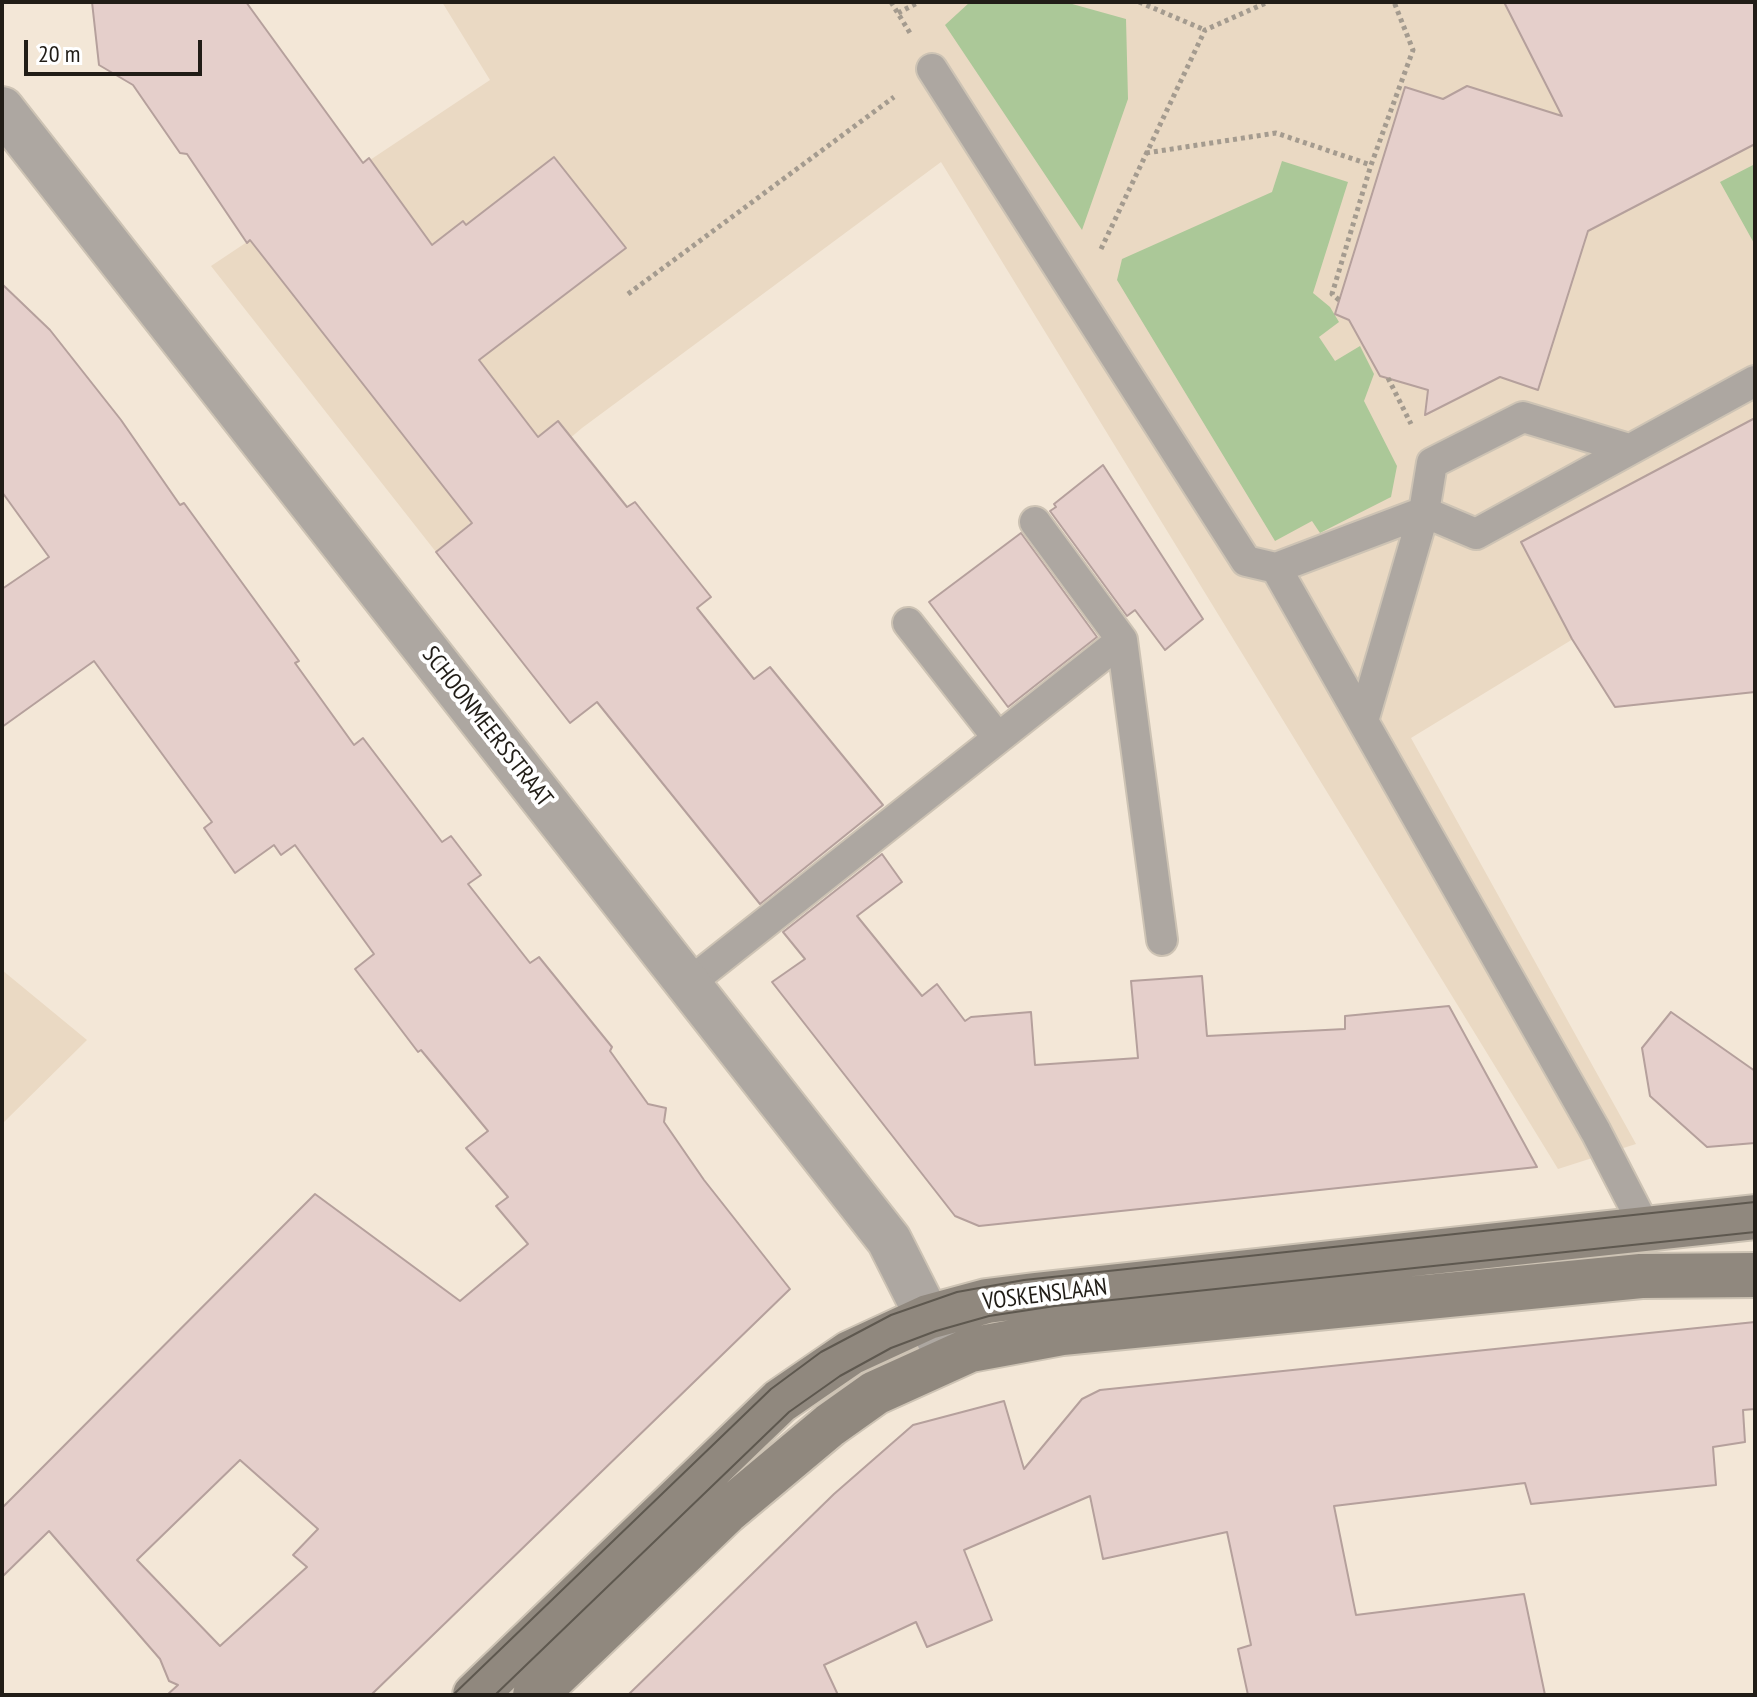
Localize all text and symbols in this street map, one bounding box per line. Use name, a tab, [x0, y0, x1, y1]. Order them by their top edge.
scale bar	[28, 24, 206, 74]
text: 20 m	[38, 38, 80, 69]
street label: SCHOONMEERSSTRAAT	[416, 641, 558, 813]
street label: VOSKENSLAAN	[981, 1273, 1109, 1317]

